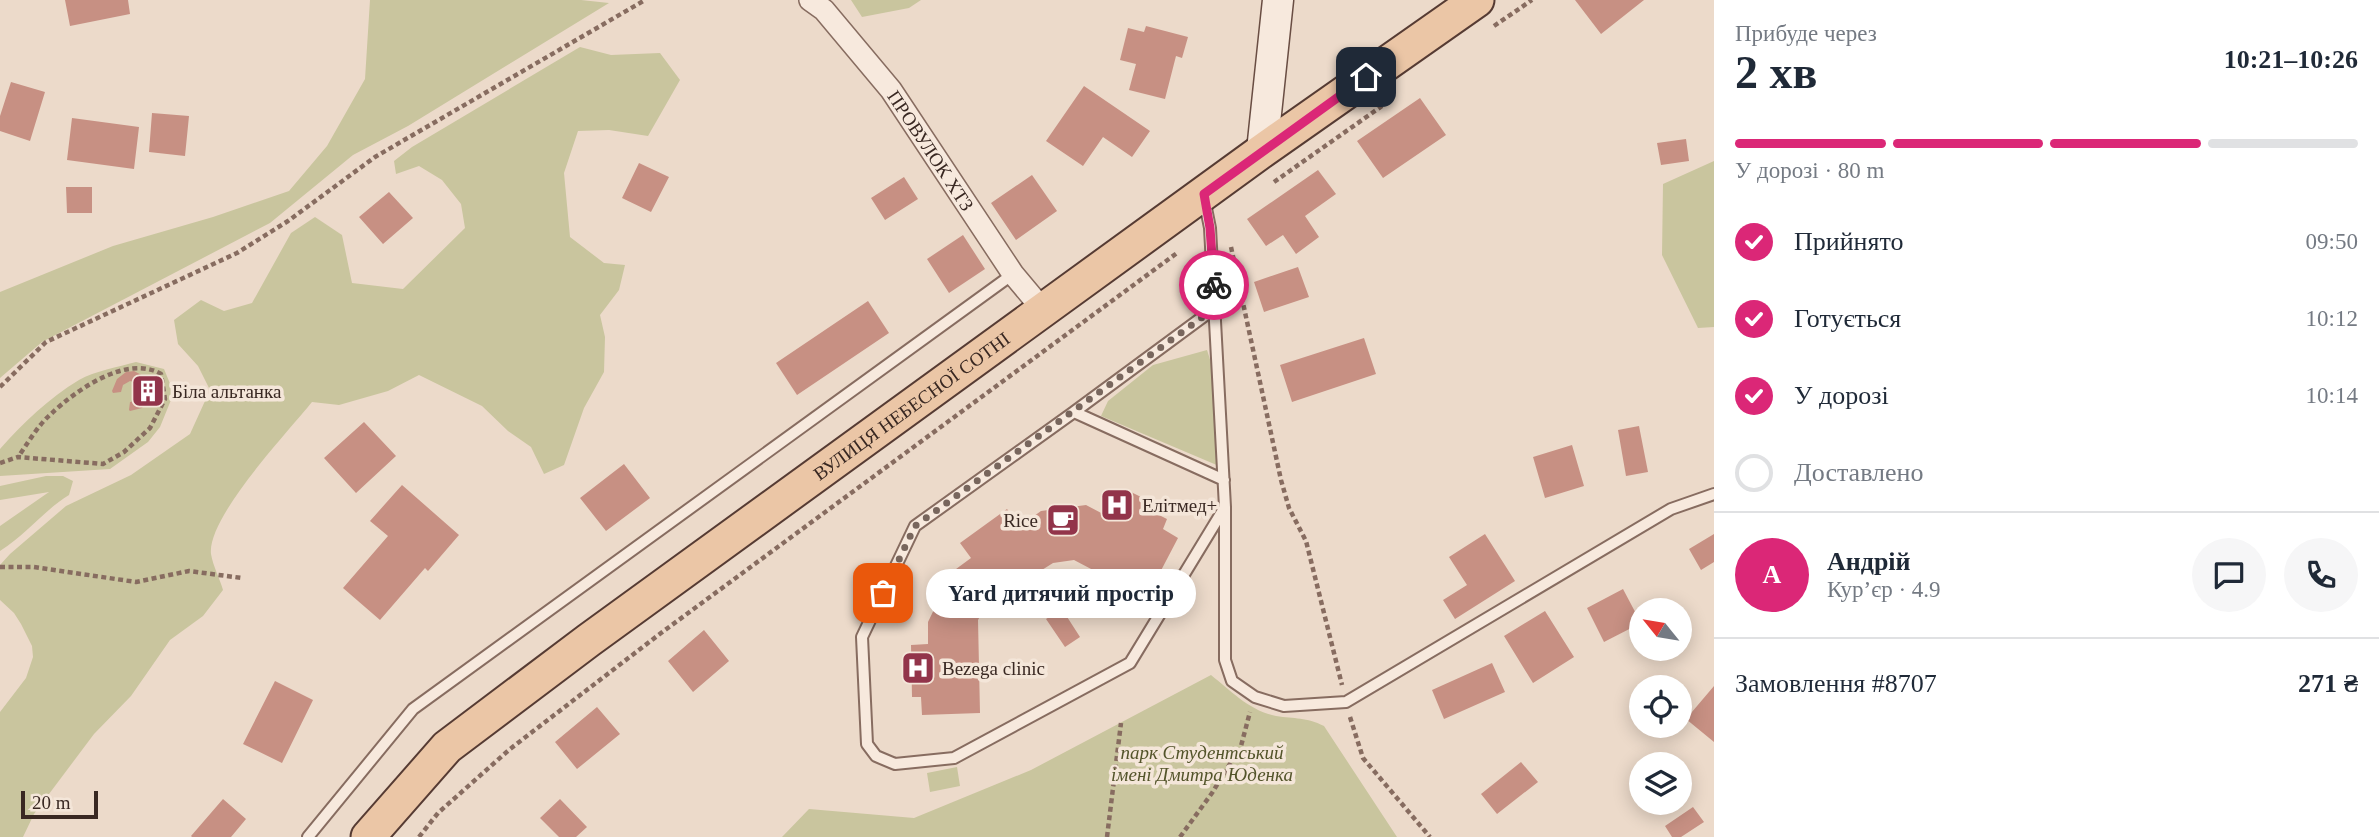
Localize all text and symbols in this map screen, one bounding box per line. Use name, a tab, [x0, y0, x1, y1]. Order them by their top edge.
text: Прибуде через	[1735, 21, 1877, 46]
text: 10:21–10:26	[2224, 45, 2358, 74]
pin	[1336, 47, 1396, 107]
text: 2 хв	[1735, 47, 1817, 98]
icon: home	[1347, 58, 1385, 96]
street label: ПРОВУЛОК ХТЗ	[883, 87, 978, 215]
text: У дорозі · 80 m	[1735, 158, 1885, 183]
icon: check	[1735, 223, 1773, 261]
text: Прийнято	[1794, 227, 1904, 256]
text: 09:50	[2306, 229, 2358, 254]
courier	[1179, 250, 1249, 320]
icon: bike	[1195, 266, 1233, 304]
icon: check	[1735, 300, 1773, 338]
text: Готується	[1794, 304, 1901, 333]
text: 10:12	[2306, 306, 2358, 331]
street label: ВУЛИЦЯ НЕБЕСНОЇ СОТНІ	[809, 328, 1014, 484]
building icon: Біла альтанка	[129, 372, 167, 410]
icon: check	[1735, 377, 1773, 415]
place label: Біла альтанка	[172, 381, 282, 402]
text: У дорозі	[1794, 381, 1889, 410]
text: 10:14	[2306, 383, 2358, 408]
text: Доставлено	[1794, 458, 1924, 487]
hospital icon: Елітмед+	[1098, 486, 1136, 524]
place label: Елітмед+	[1142, 495, 1217, 516]
cafe icon: Rice	[1044, 501, 1082, 539]
place label: Rice	[1003, 510, 1038, 531]
button: chat	[2192, 538, 2266, 612]
button: phone	[2284, 538, 2358, 612]
text: Андрій	[1827, 547, 1911, 576]
text: А	[1763, 560, 1781, 589]
pin	[853, 563, 913, 623]
callout: Yard дитячий простір	[925, 568, 1194, 618]
icon: bag	[864, 574, 902, 612]
text: Кур’єр · 4.9	[1827, 577, 1941, 602]
text: Yard дитячий простір	[948, 581, 1174, 606]
north arrow	[1629, 598, 1692, 662]
map controls	[1629, 598, 1692, 815]
hospital icon: Bezega clinic	[899, 649, 937, 687]
place label: Bezega clinic	[942, 658, 1045, 679]
text: Замовлення #8707	[1735, 669, 1937, 698]
text: 271 ₴	[2298, 669, 2358, 698]
button: locate	[1629, 675, 1692, 738]
park label: парк Студентський імені Дмитра Юденка	[1111, 742, 1293, 785]
button: layers	[1629, 752, 1692, 815]
scale bar	[21, 788, 98, 820]
text: 20 m	[32, 792, 71, 813]

